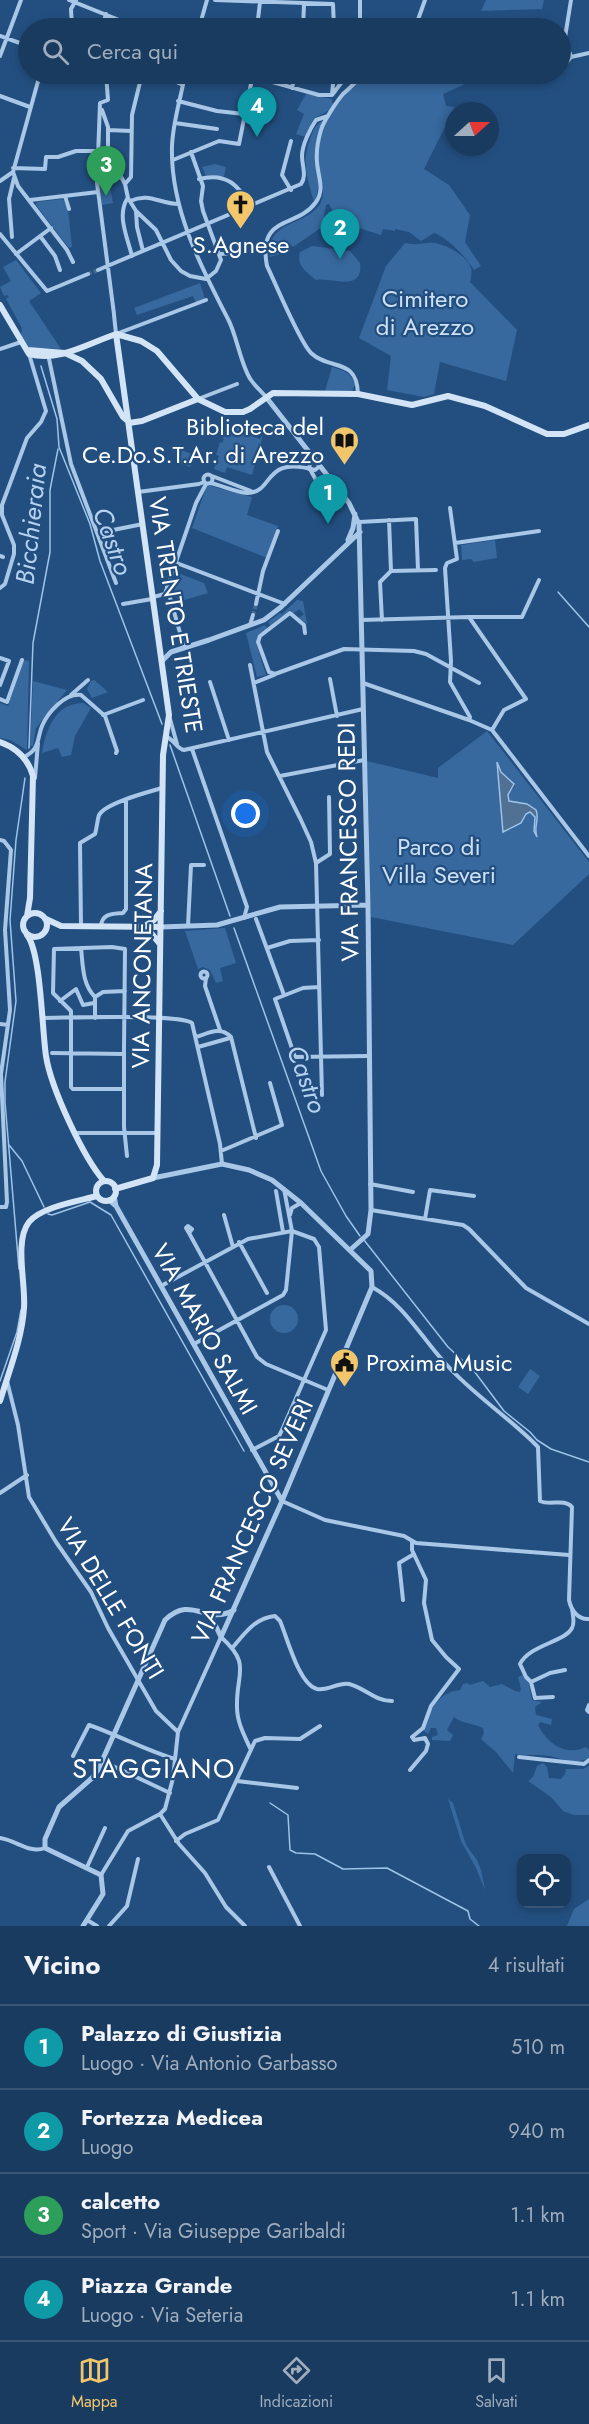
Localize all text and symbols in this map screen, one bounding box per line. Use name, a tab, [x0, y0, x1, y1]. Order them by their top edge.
search box	[18, 18, 571, 84]
icon: search	[39, 35, 72, 68]
text: Cerca qui	[87, 35, 178, 67]
pin: 4	[238, 88, 276, 137]
north arrow	[445, 102, 499, 156]
pin: 3	[86, 146, 126, 196]
church icon: S.Agnese	[225, 188, 257, 230]
pin: 2	[320, 210, 360, 259]
place label: S.Agnese	[193, 227, 289, 262]
park label: Cimitero di Arezzo	[376, 281, 474, 344]
place label: Biblioteca del Ce.Do.S.T.Ar. di Arezzo	[82, 409, 324, 472]
library icon: Biblioteca del Ce.Do.S.T.Ar. di Arezzo	[329, 424, 361, 466]
water label: Bicchieraia	[6, 461, 56, 586]
pin: 1	[308, 474, 348, 524]
street label: VIA TRENTO E TRIESTE	[140, 494, 212, 736]
water label: Castro	[83, 502, 143, 581]
street label: VIA FRANCESCO REDI	[328, 722, 368, 962]
your location	[231, 799, 260, 828]
park label: Parco di Villa Severi	[382, 829, 496, 892]
street label: VIA ANCONETANA	[123, 863, 161, 1069]
water label: Castro	[277, 1040, 337, 1119]
street label: VIA MARIO SALMI	[143, 1237, 267, 1421]
place label: Proxima Music	[366, 1345, 513, 1380]
public building icon: Proxima Music	[329, 1346, 361, 1388]
street label: VIA FRANCESCO SEVERI	[182, 1393, 322, 1649]
street label: VIA DELLE FONTI	[49, 1511, 173, 1685]
district label: STAGGIANO	[72, 1749, 236, 1788]
map controls	[517, 1854, 571, 1908]
button: locate	[517, 1854, 571, 1908]
text: Vicino	[24, 1946, 101, 1984]
text: 4 risultati	[488, 1951, 565, 1980]
text: Palazzo di Giustizia	[81, 2017, 282, 2049]
text: 1	[38, 2033, 49, 2062]
text: 510 m	[511, 2033, 565, 2062]
text: Luogo · Via Antonio Garbasso	[81, 2049, 337, 2078]
text: Fortezza Medicea	[81, 2101, 263, 2133]
text: 2	[37, 2117, 50, 2146]
text: 940 m	[508, 2117, 565, 2146]
text: Luogo	[81, 2133, 133, 2162]
text: calcetto	[81, 2185, 160, 2217]
text: 3	[37, 2201, 50, 2230]
text: 1.1 km	[511, 2201, 565, 2230]
text: Sport · Via Giuseppe Garibaldi	[81, 2217, 346, 2246]
text: Piazza Grande	[81, 2269, 232, 2301]
text: 4	[37, 2285, 50, 2314]
text: 1.1 km	[511, 2285, 565, 2314]
text: Luogo · Via Seteria	[81, 2301, 243, 2330]
tab: Mappa	[71, 2354, 118, 2413]
tab: Indicazioni	[259, 2354, 333, 2413]
tab: Salvati	[475, 2354, 518, 2413]

